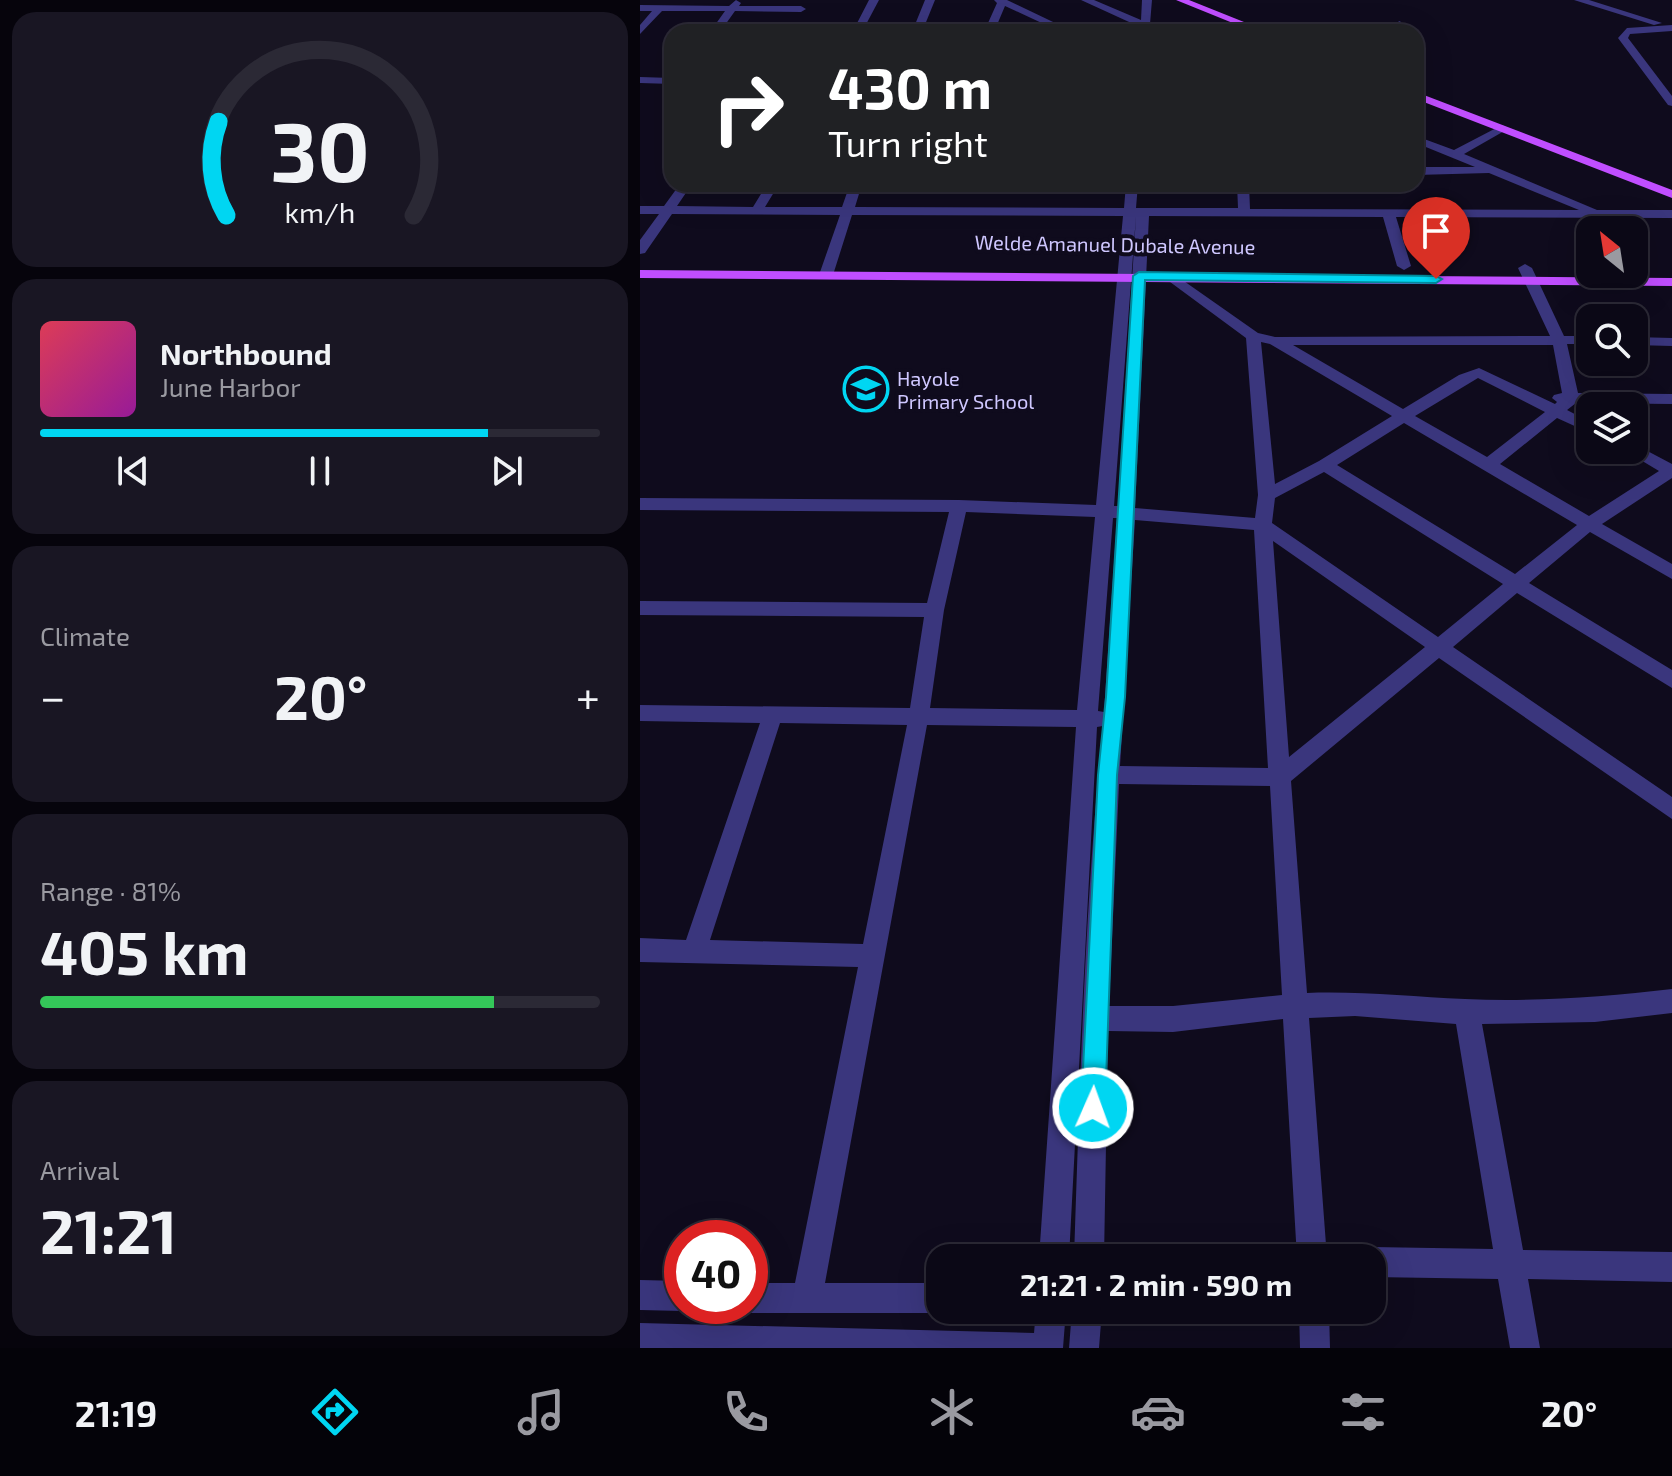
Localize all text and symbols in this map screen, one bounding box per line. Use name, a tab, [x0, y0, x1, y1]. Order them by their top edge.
text: 430 m	[828, 53, 992, 120]
icon: right	[696, 56, 800, 160]
text: 30	[270, 98, 370, 198]
text: Turn right	[828, 121, 988, 164]
text: km/h	[285, 194, 355, 229]
pin	[1402, 197, 1470, 279]
icon: arrive	[1414, 209, 1458, 253]
north arrow	[1576, 216, 1648, 288]
map controls	[1576, 216, 1648, 464]
street label: Welde Amanuel Dubale Avenue	[974, 230, 1256, 258]
button: search	[1576, 304, 1648, 376]
text: Northbound	[160, 335, 332, 371]
school or university icon: Hayole Primary School	[842, 365, 890, 413]
place label: Hayole Primary School	[897, 366, 1034, 413]
text: June Harbor	[160, 371, 301, 402]
button: layers	[1576, 392, 1648, 464]
icon: previous	[111, 449, 155, 493]
icon: pause	[298, 449, 342, 493]
icon: next	[485, 449, 529, 493]
text: Climate	[40, 620, 130, 651]
text: 20°	[274, 660, 367, 732]
text: −	[40, 669, 66, 722]
text: +	[576, 669, 600, 722]
text: Range · 81%	[40, 875, 181, 906]
text: 405 km	[40, 915, 249, 987]
position arrow	[1051, 1066, 1135, 1150]
text: Arrival	[40, 1154, 119, 1185]
text: 21:21	[40, 1194, 177, 1266]
speed limit sign: 40	[664, 1220, 768, 1324]
text: 21:21 · 2 min · 590 m	[1020, 1266, 1292, 1302]
icon: directions	[307, 1384, 363, 1440]
icon: music	[513, 1384, 569, 1440]
icon: phone	[718, 1384, 774, 1440]
icon: climate	[924, 1384, 980, 1440]
icon: car	[1130, 1384, 1186, 1440]
icon: filters	[1335, 1384, 1391, 1440]
text: 21:19	[75, 1391, 157, 1434]
text: 20°	[1541, 1391, 1597, 1434]

